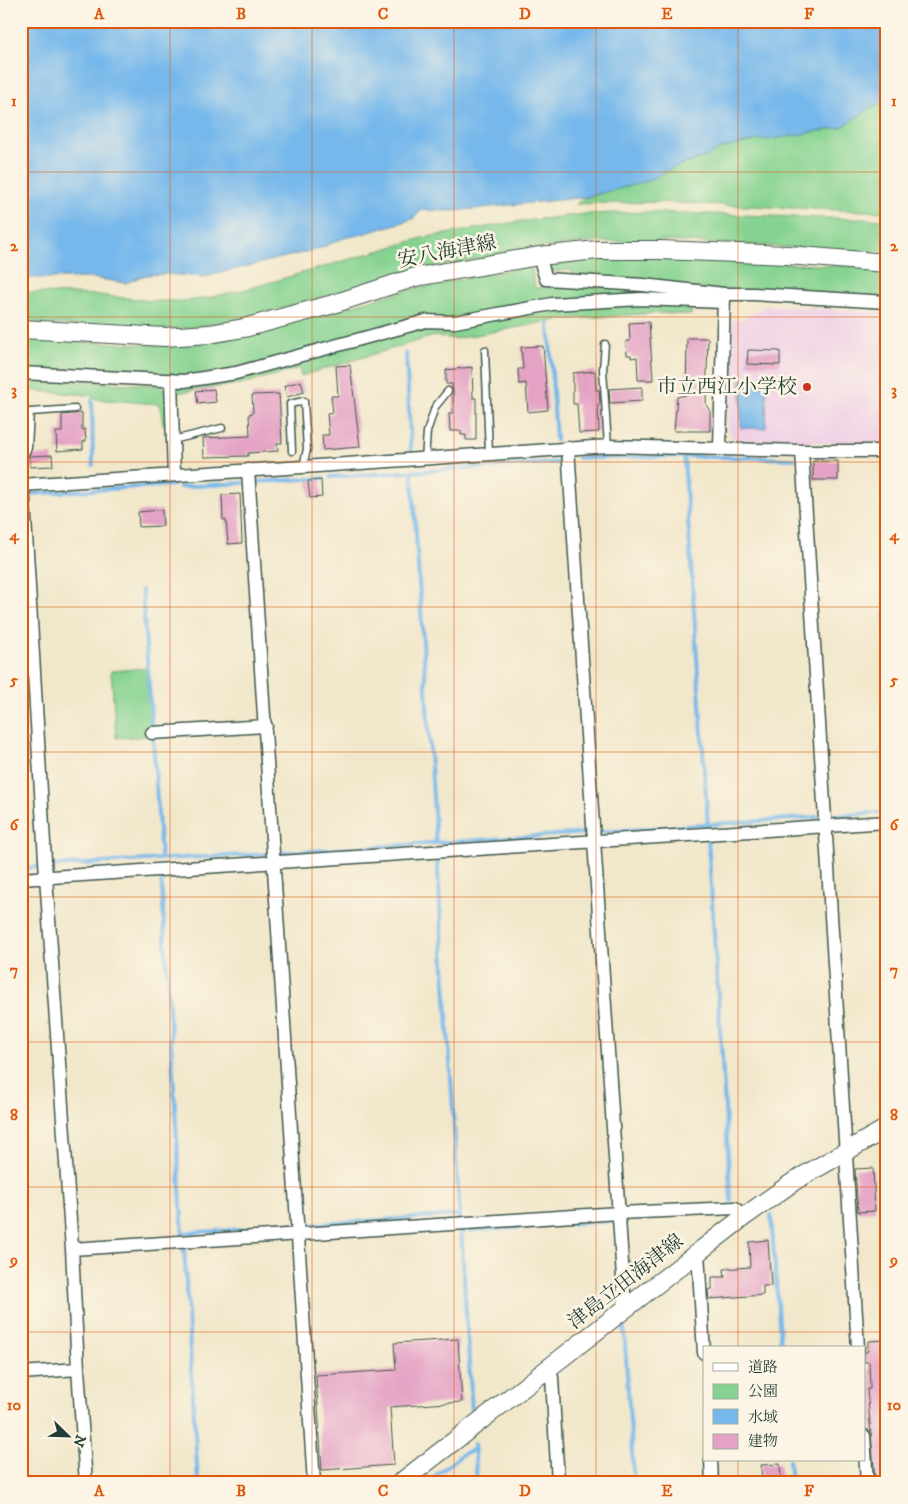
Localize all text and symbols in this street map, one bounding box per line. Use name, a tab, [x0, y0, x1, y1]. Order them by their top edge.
text: A	[93, 4, 105, 24]
text: B	[236, 4, 246, 24]
text: C	[378, 4, 388, 24]
text: D	[519, 4, 531, 24]
text: E	[661, 4, 673, 24]
text: F	[804, 4, 814, 24]
text: 1	[11, 91, 17, 111]
text: 1	[891, 91, 897, 111]
street label: 安八海津線	[396, 230, 498, 274]
text: 2	[10, 236, 19, 256]
text: 2	[890, 236, 899, 256]
place label: 市立西江小学校	[657, 375, 797, 400]
text: 3	[11, 380, 17, 400]
text: 3	[891, 380, 897, 400]
marker: 市立西江小学校	[801, 381, 813, 393]
text: 4	[8, 525, 19, 545]
text: 4	[888, 525, 899, 545]
text: 5	[9, 670, 18, 690]
text: 5	[889, 670, 898, 690]
text: 6	[10, 815, 20, 835]
text: 6	[890, 815, 900, 835]
text: 7	[10, 960, 18, 980]
text: 7	[890, 960, 898, 980]
text: 8	[10, 1105, 18, 1125]
text: 8	[890, 1105, 898, 1125]
street label: 津島立田海津線	[563, 1229, 689, 1335]
text: 9	[9, 1250, 18, 1270]
text: 9	[889, 1250, 898, 1270]
legend	[703, 1346, 866, 1462]
text: 道路	[748, 1358, 778, 1377]
text: 公園	[748, 1382, 778, 1401]
text: 10	[7, 1395, 22, 1415]
text: 10	[887, 1395, 902, 1415]
text: 水域	[748, 1408, 778, 1427]
north arrow	[42, 1412, 92, 1462]
text: N	[68, 1432, 90, 1450]
text: 建物	[748, 1432, 778, 1451]
text: A	[93, 1481, 105, 1501]
text: B	[236, 1481, 246, 1501]
text: C	[378, 1481, 388, 1501]
text: D	[519, 1481, 531, 1501]
text: E	[661, 1481, 673, 1501]
text: F	[804, 1481, 814, 1501]

